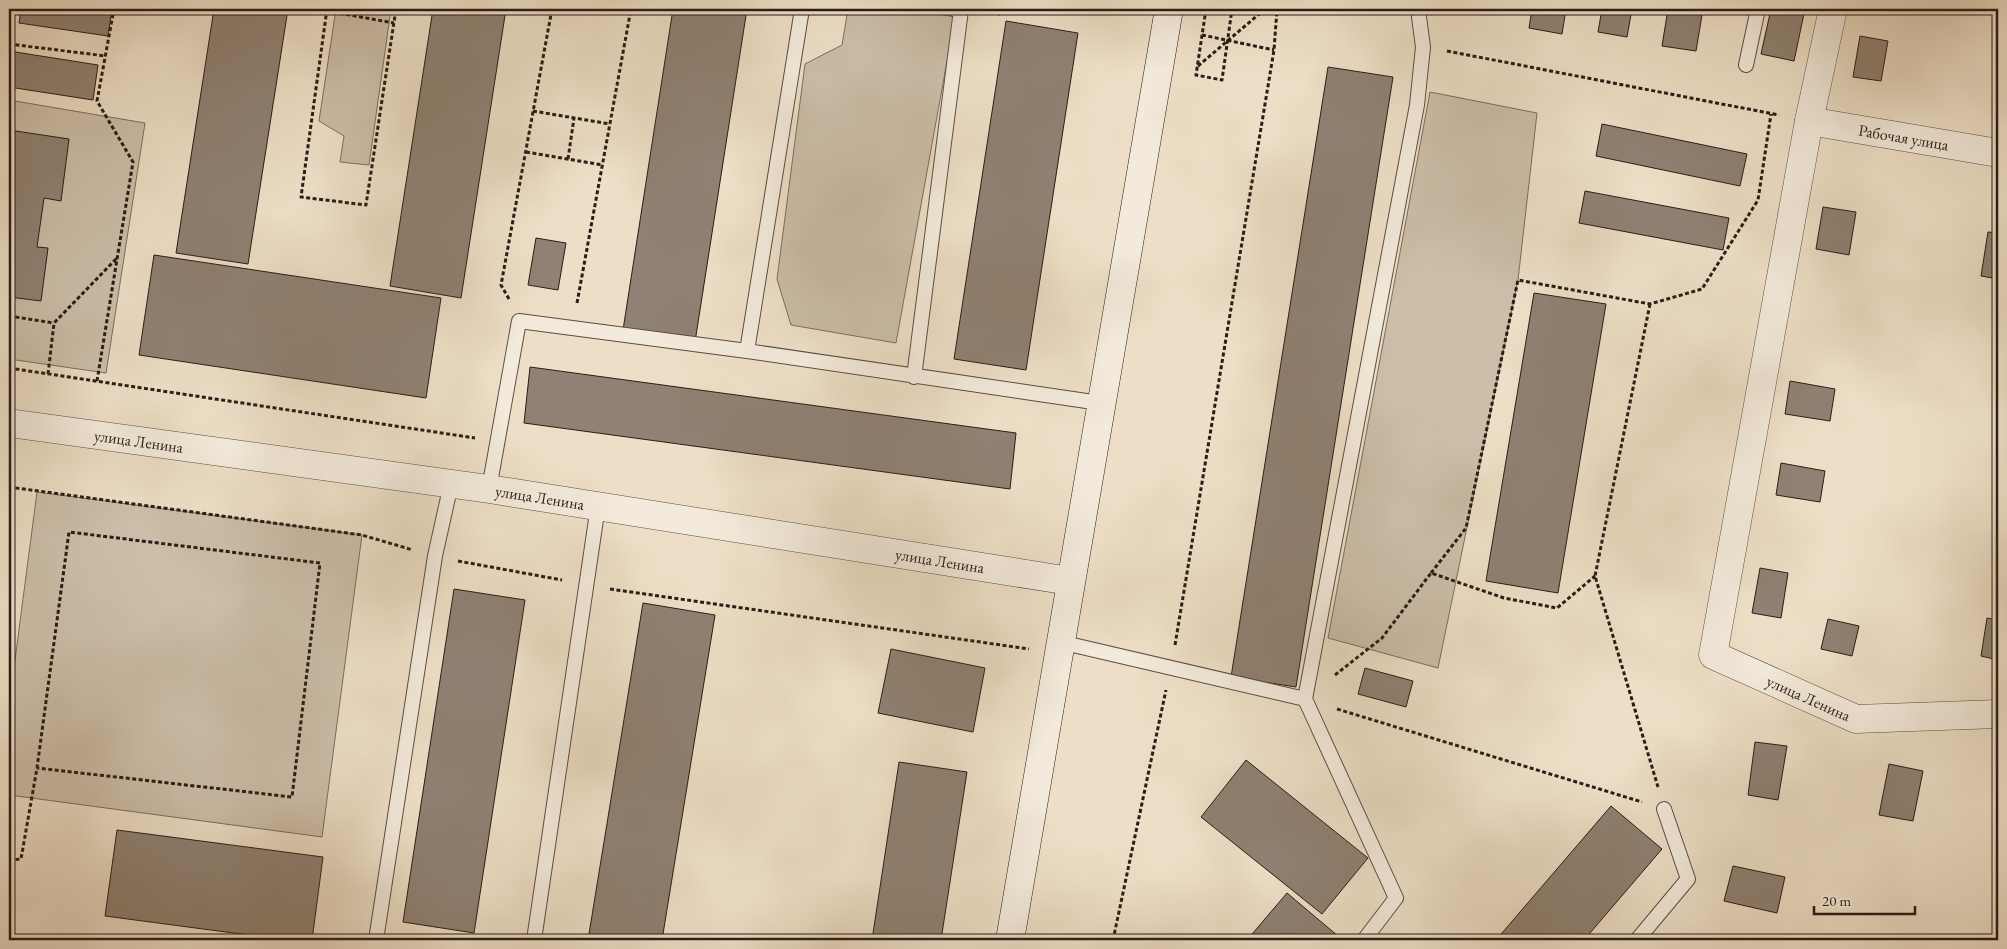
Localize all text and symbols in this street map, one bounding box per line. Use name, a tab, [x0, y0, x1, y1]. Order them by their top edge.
street label: Рабочая улица	[1857, 119, 1951, 155]
street label: улица Ленина	[93, 424, 185, 457]
street label: улица Ленина	[494, 480, 586, 515]
street label: улица Ленина	[894, 543, 986, 578]
street label: улица Ленина	[1763, 670, 1855, 726]
scale bar	[1814, 884, 1916, 916]
text: 20 m	[1822, 891, 1851, 910]

